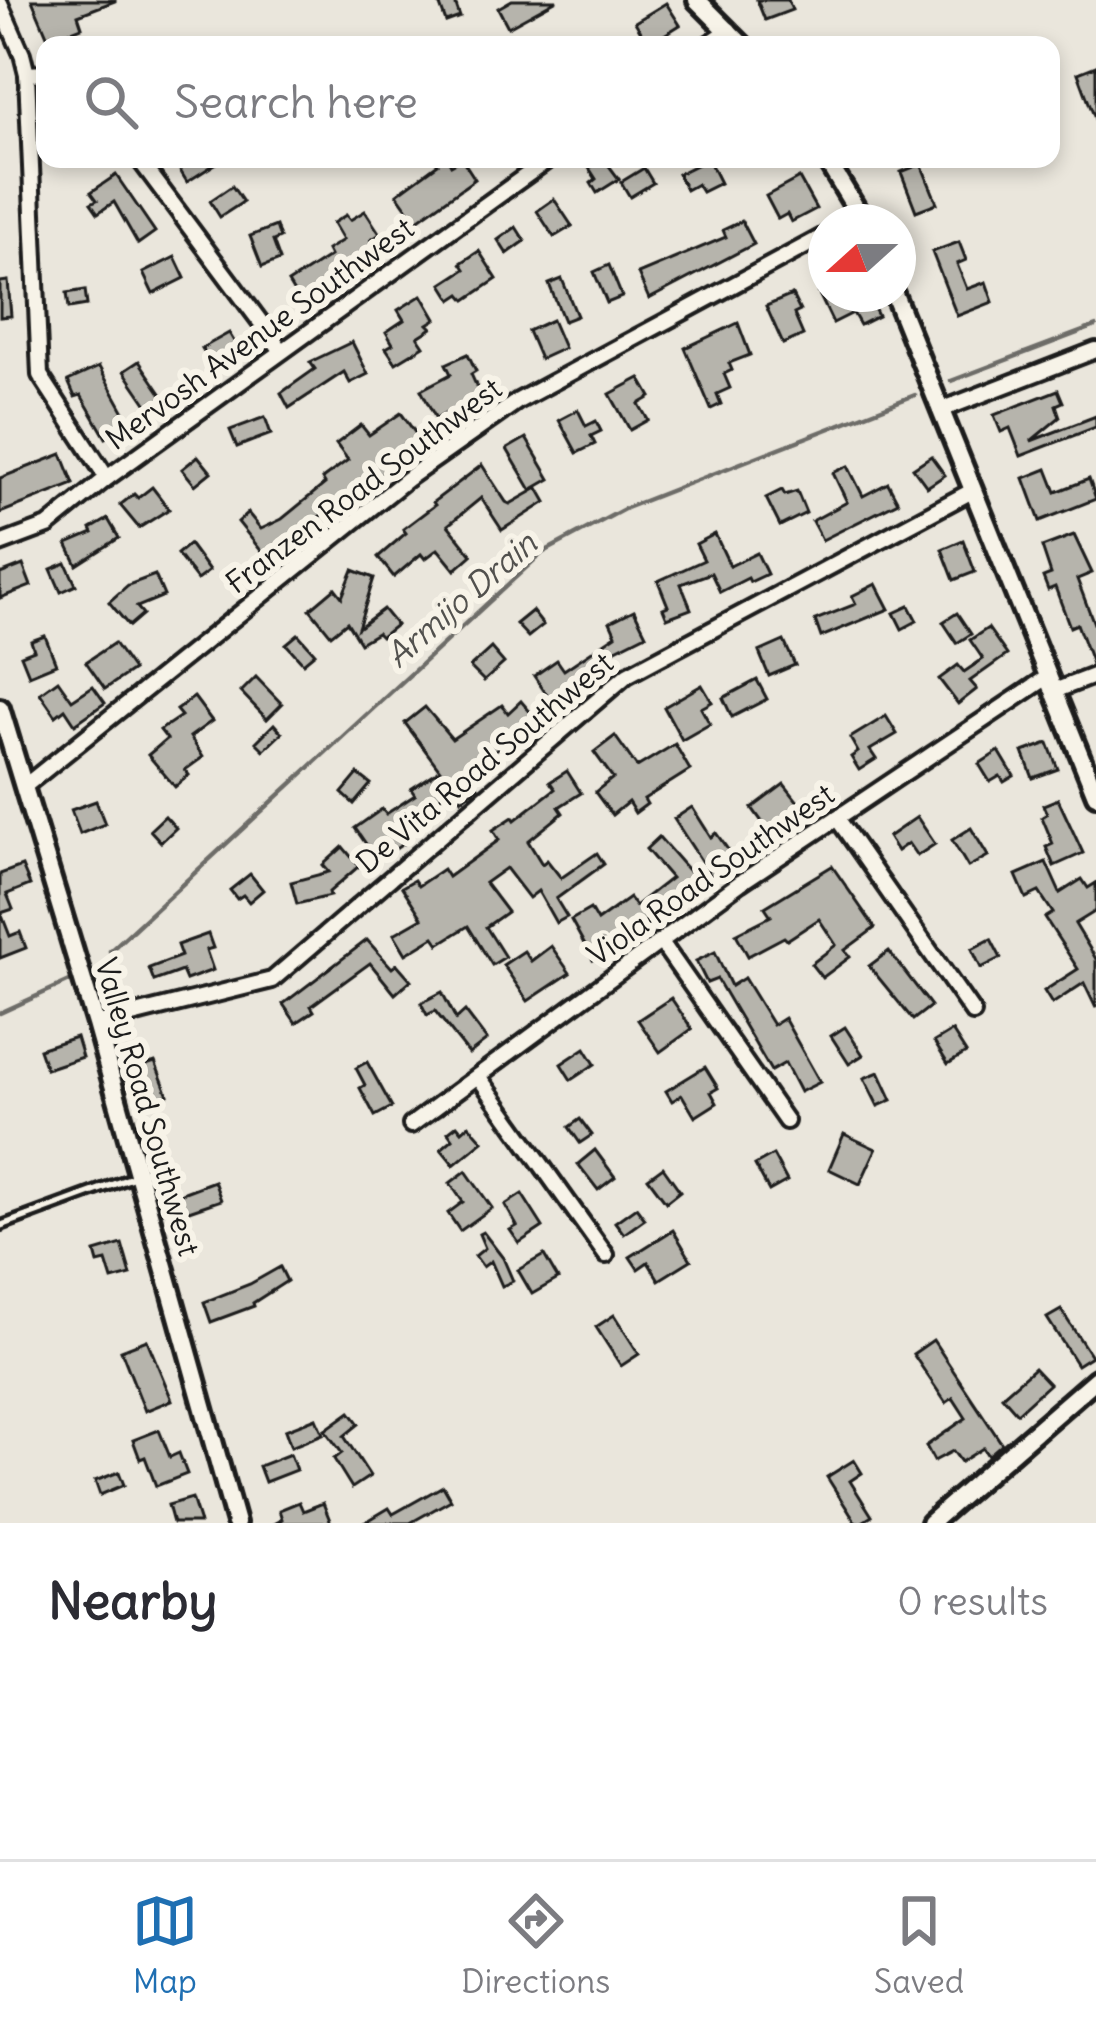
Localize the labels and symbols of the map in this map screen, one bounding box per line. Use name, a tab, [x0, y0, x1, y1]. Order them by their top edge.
north arrow	[808, 204, 916, 312]
street label: Mervosh Avenue Southwest	[98, 209, 421, 458]
street label: Franzen Road Southwest	[218, 369, 509, 601]
water label: Armijo Drain	[377, 521, 546, 676]
street label: De Vita Road Southwest	[348, 644, 621, 881]
street label: Viola Road Southwest	[580, 775, 841, 974]
street label: Valley Road Southwest	[87, 954, 209, 1260]

